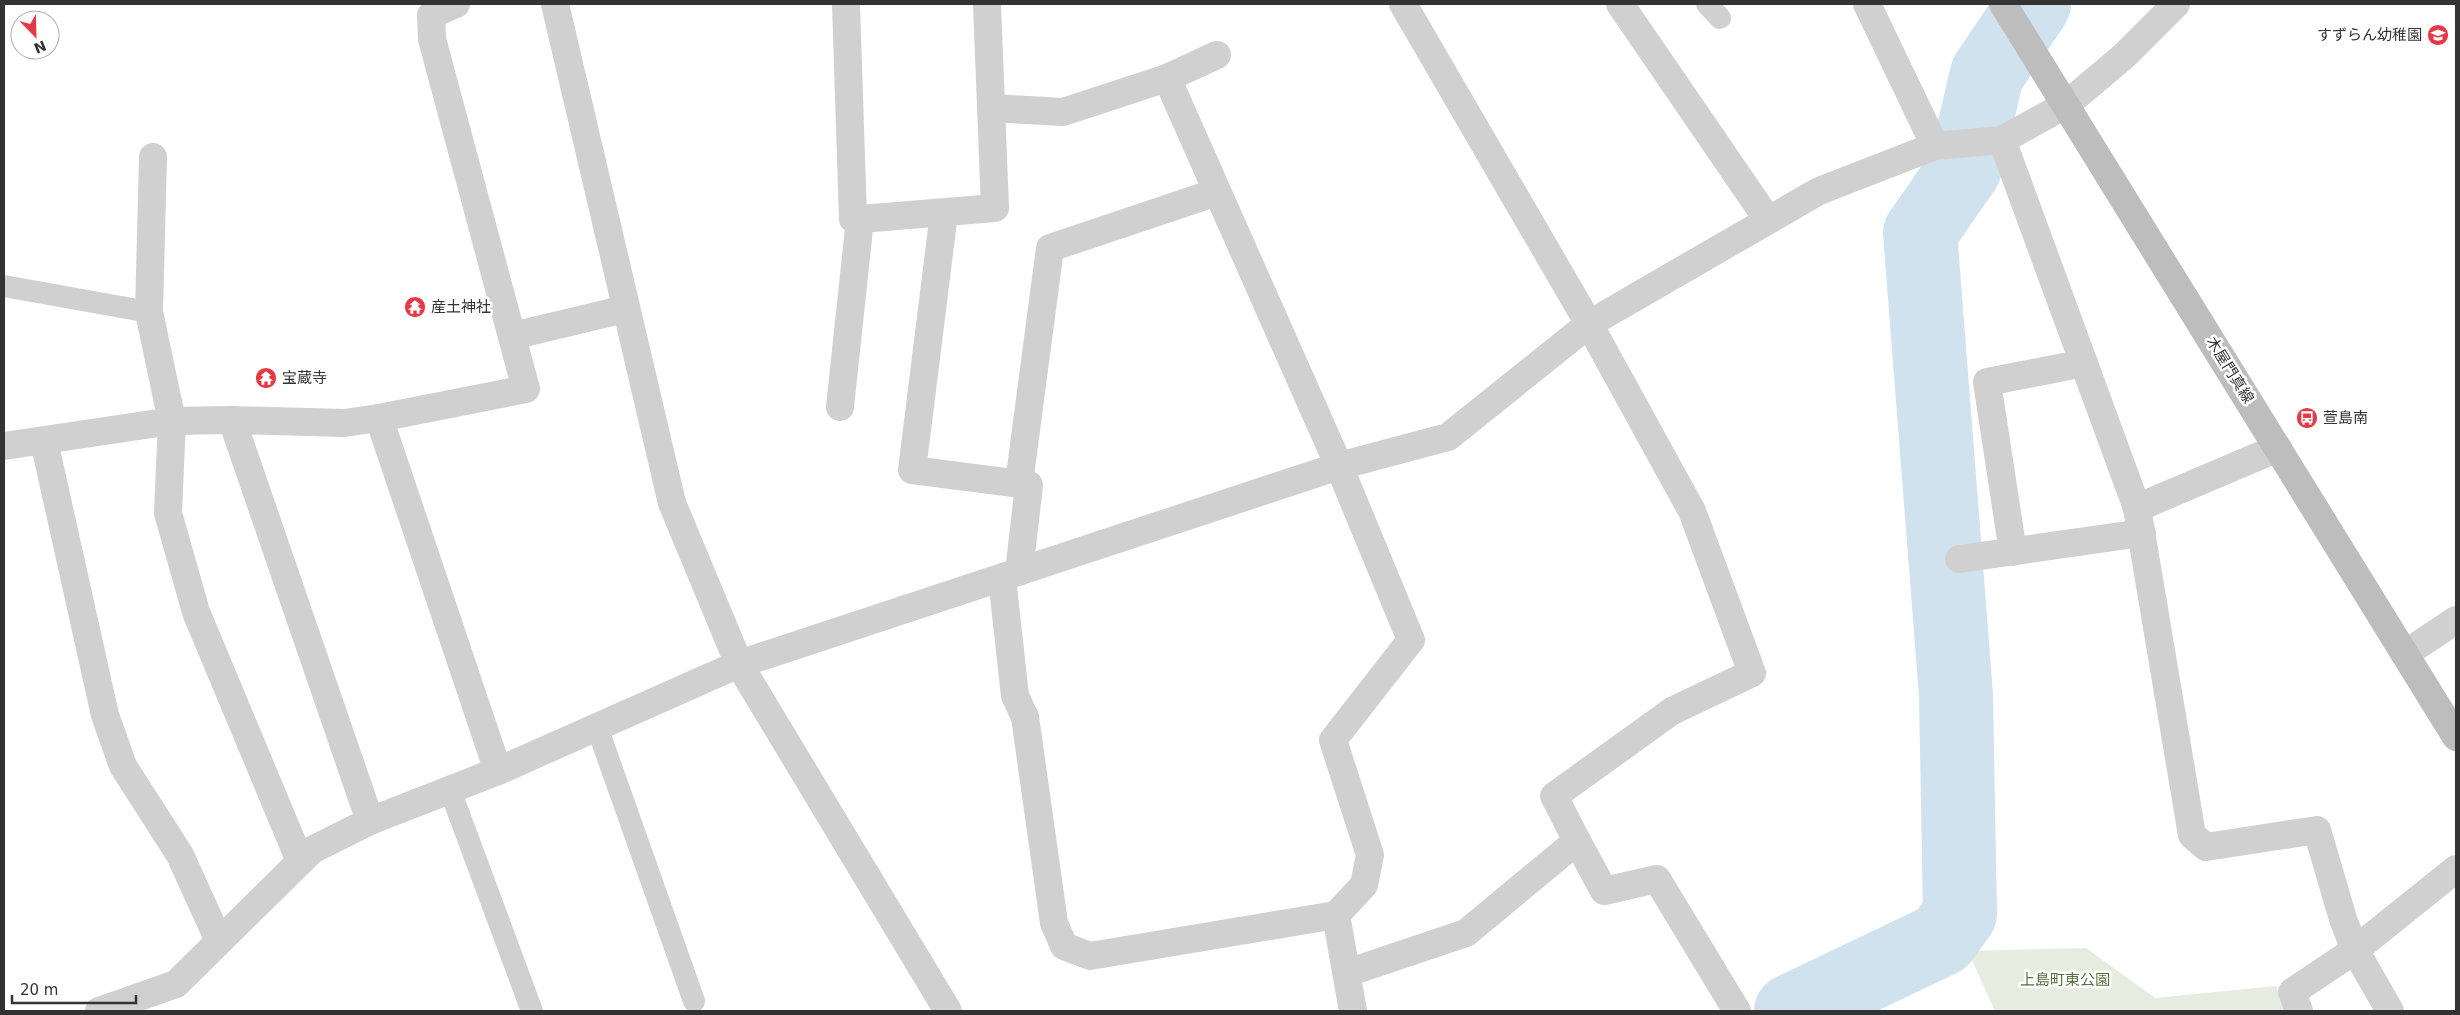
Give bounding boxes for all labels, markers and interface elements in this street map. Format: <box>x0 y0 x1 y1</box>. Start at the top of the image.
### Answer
north arrow <box>10 10 60 60</box>
school or university icon: すずらん幼稚園 <box>2426 23 2450 47</box>
place label: すずらん幼稚園 <box>2317 26 2422 44</box>
text: N <box>32 37 49 57</box>
temple icon: 産土神社 <box>403 295 427 319</box>
place label: 産土神社 <box>431 298 491 316</box>
street label: 木屋門真線 <box>2202 333 2258 407</box>
temple icon: 宝蔵寺 <box>254 366 278 390</box>
place label: 宝蔵寺 <box>282 369 327 387</box>
bus stop icon: 萱島南 <box>2295 406 2319 430</box>
place label: 萱島南 <box>2323 409 2368 427</box>
park label: 上島町東公園 <box>2020 971 2110 989</box>
scale bar <box>12 972 136 1004</box>
text: 20 m <box>20 981 58 999</box>

